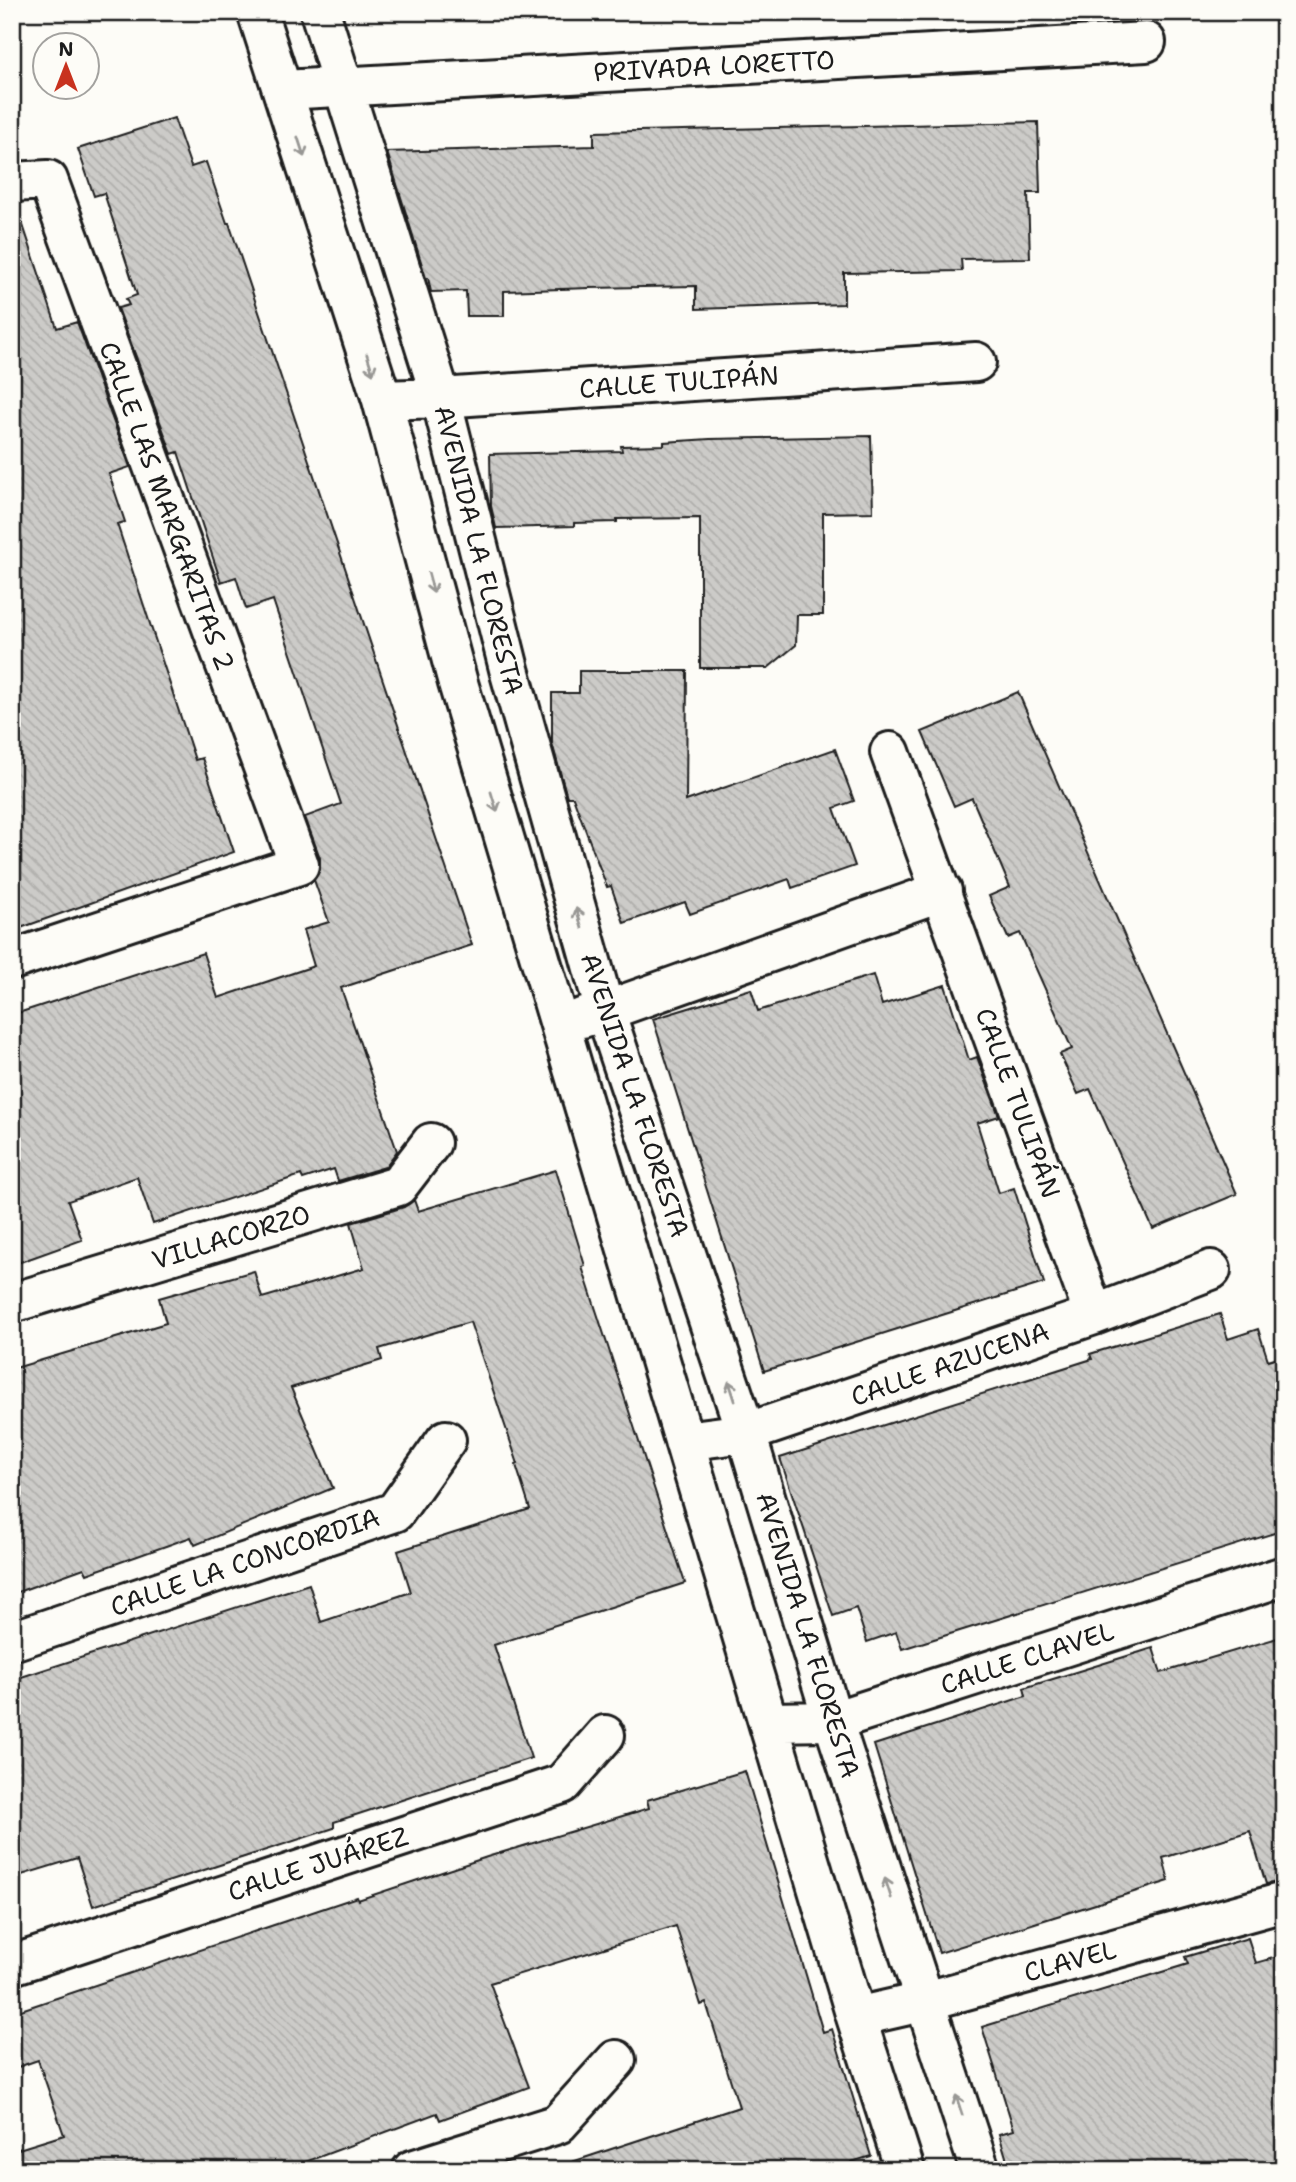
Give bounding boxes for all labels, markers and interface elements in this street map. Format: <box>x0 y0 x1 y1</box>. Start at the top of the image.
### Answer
north arrow <box>32 32 102 102</box>
text: N <box>58 37 74 62</box>
street label: PRIVADA LORETTO <box>592 42 835 89</box>
one-way arrow <box>295 136 308 158</box>
street label: CALLE LAS MARGARITAS 2 <box>92 336 243 675</box>
one-way arrow <box>364 353 377 375</box>
street label: CALLE TULIPÁN <box>578 357 780 406</box>
street label: AVENIDA LA FLORESTA <box>427 401 532 698</box>
one-way arrow <box>425 571 438 594</box>
one-way arrow <box>488 790 501 812</box>
one-way arrow <box>572 907 585 930</box>
street label: AVENIDA LA FLORESTA <box>573 948 698 1242</box>
street label: CALLE TULIPÁN <box>968 1003 1069 1203</box>
street label: VILLACORZO <box>147 1196 314 1277</box>
street label: CALLE AZUCENA <box>846 1313 1054 1414</box>
one-way arrow <box>725 1381 737 1403</box>
street label: AVENIDA LA FLORESTA <box>748 1488 869 1782</box>
street label: CALLE LA CONCORDIA <box>105 1499 384 1624</box>
street label: CALLE CLAVEL <box>936 1613 1118 1702</box>
street label: CALLE JUÁREZ <box>223 1818 413 1909</box>
one-way arrow <box>881 1878 894 1900</box>
street label: CLAVEL <box>1020 1931 1120 1990</box>
one-way arrow <box>952 2094 964 2116</box>

